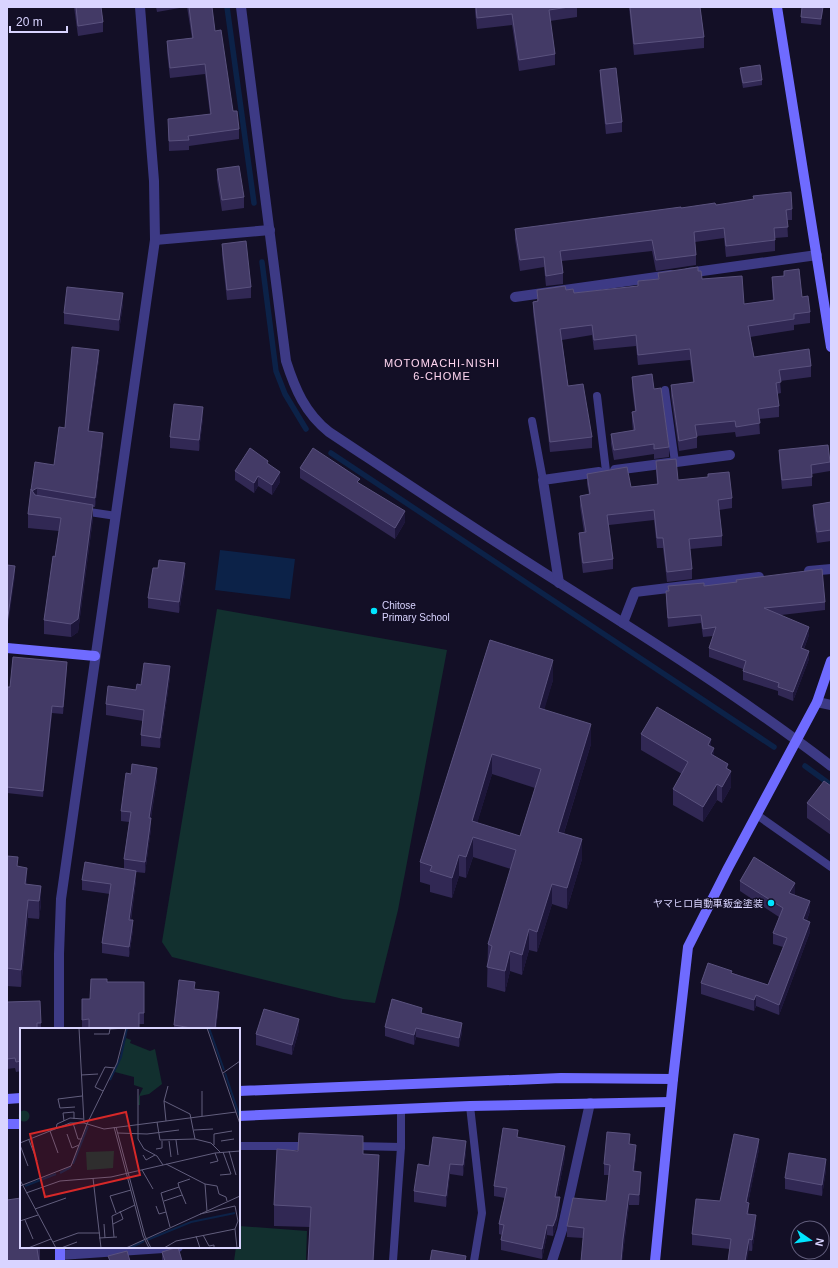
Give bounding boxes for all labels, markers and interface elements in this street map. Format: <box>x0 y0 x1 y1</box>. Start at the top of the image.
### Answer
scale bar <box>10 8 67 34</box>
text: 20 m <box>16 15 43 29</box>
district label: MOTOMACHI-NISHI 6-CHOME <box>384 357 500 382</box>
place label: Chitose Primary School <box>382 600 450 623</box>
marker: Chitose Primary School <box>369 606 379 616</box>
place label: ヤマヒロ自動車鈑金塗装 <box>653 898 763 909</box>
marker: ヤマヒロ自動車鈑金塗装 <box>766 898 776 908</box>
inset map <box>20 1028 240 1248</box>
north arrow <box>790 1220 830 1260</box>
text: N <box>813 1237 826 1248</box>

